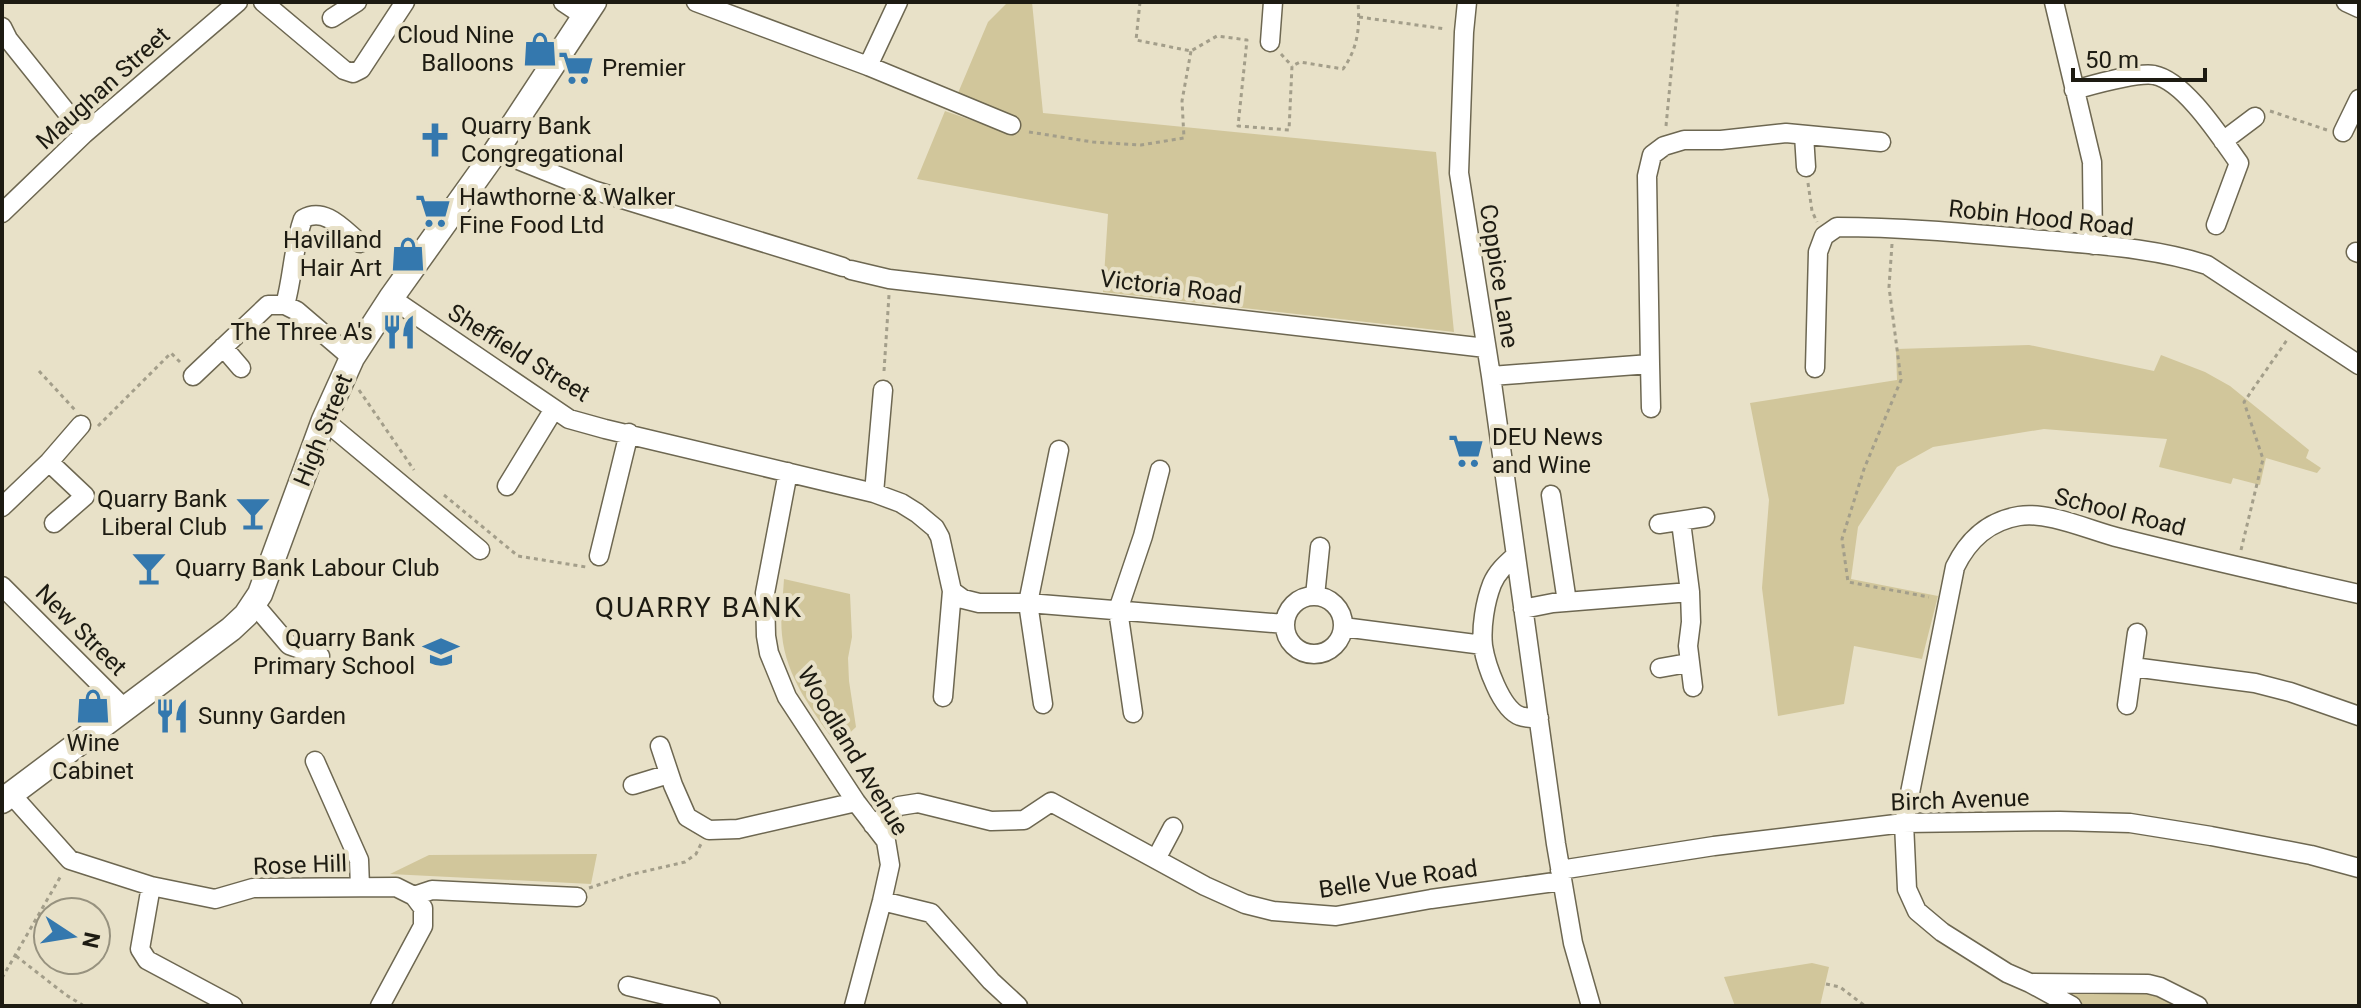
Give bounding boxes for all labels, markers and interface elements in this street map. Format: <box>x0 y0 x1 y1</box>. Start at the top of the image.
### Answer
street label: Maughan Street <box>31 21 175 155</box>
place label: Cloud Nine Balloons <box>397 21 514 77</box>
shop icon: Cloud Nine Balloons <box>521 30 559 68</box>
scale bar <box>2073 32 2205 82</box>
text: 50 m <box>2085 46 2139 74</box>
supermarket icon: Premier <box>557 49 595 87</box>
place label: Premier <box>602 54 686 82</box>
place label: Quarry Bank Congregational <box>461 112 624 168</box>
church icon: Quarry Bank Congregational <box>416 121 454 159</box>
place label: Hawthorne & Walker Fine Food Ltd <box>459 183 676 239</box>
supermarket icon: Hawthorne & Walker Fine Food Ltd <box>414 192 452 230</box>
street label: Robin Hood Road <box>1947 194 2135 242</box>
street label: Coppice Lane <box>1474 202 1524 350</box>
place label: Havilland Hair Art <box>283 226 382 282</box>
shop icon: Havilland Hair Art <box>389 235 427 273</box>
street label: Victoria Road <box>1098 264 1244 310</box>
street label: Sheffield Street <box>443 298 595 408</box>
restaurant icon: The Three A's <box>380 313 418 351</box>
place label: The Three A's <box>231 318 373 346</box>
street label: High Street <box>288 369 358 490</box>
place label: DEU News and Wine <box>1492 423 1603 479</box>
supermarket icon: DEU News and Wine <box>1447 432 1485 470</box>
street label: School Road <box>2051 482 2189 542</box>
place label: Quarry Bank Liberal Club <box>97 485 228 541</box>
bar icon: Quarry Bank Liberal Club <box>234 494 272 532</box>
bar icon: Quarry Bank Labour Club <box>130 549 168 587</box>
place label: Quarry Bank Labour Club <box>175 554 440 582</box>
street label: New Street <box>30 579 132 681</box>
district label: QUARRY BANK <box>595 591 803 624</box>
place label: Quarry Bank Primary School <box>253 624 416 680</box>
school or university icon: Quarry Bank Primary School <box>422 633 460 671</box>
street label: Woodland Avenue <box>792 662 914 840</box>
shop icon: Wine Cabinet <box>74 687 112 725</box>
restaurant icon: Sunny Garden <box>153 697 191 735</box>
place label: Sunny Garden <box>198 702 346 730</box>
place label: Wine Cabinet <box>52 729 134 785</box>
street label: Birch Avenue <box>1890 784 2030 816</box>
street label: Rose Hill <box>252 849 348 881</box>
street label: Belle Vue Road <box>1317 854 1479 904</box>
north arrow <box>32 896 112 976</box>
text: N <box>77 930 105 950</box>

